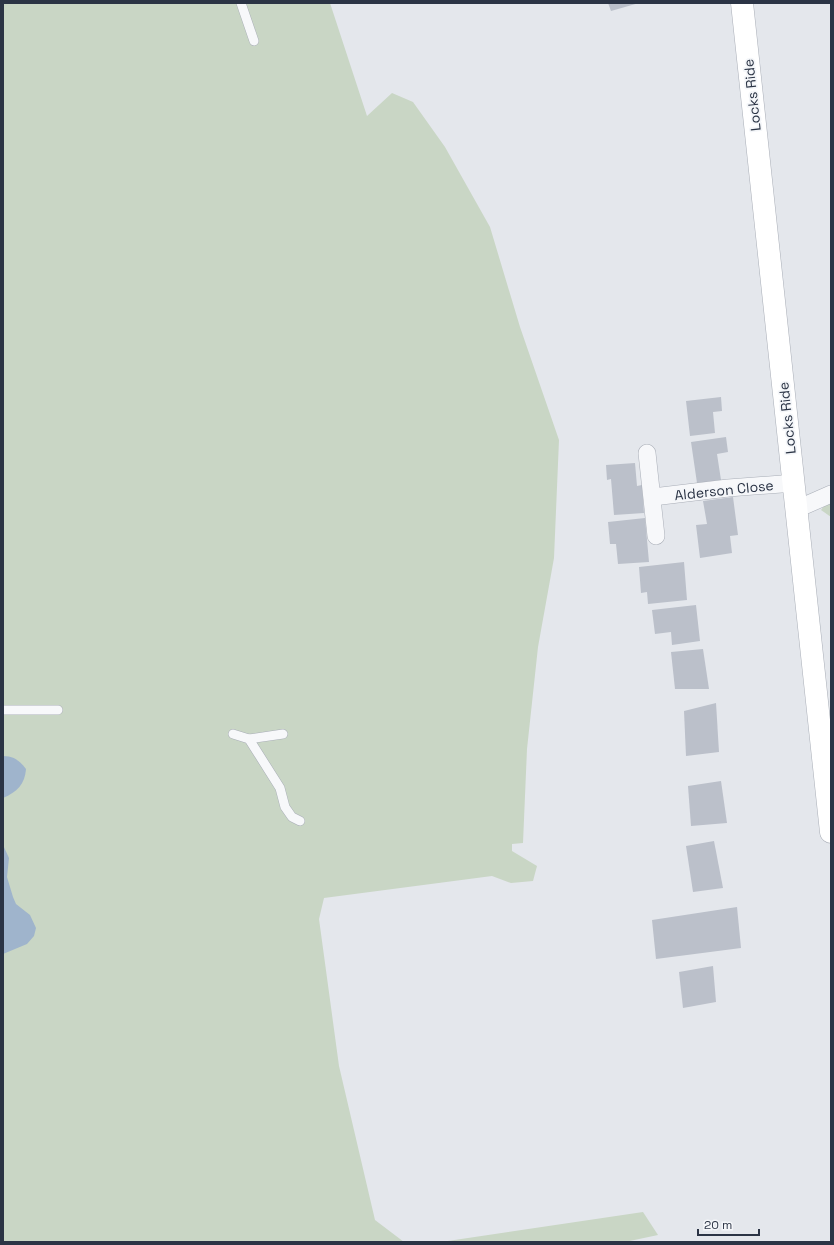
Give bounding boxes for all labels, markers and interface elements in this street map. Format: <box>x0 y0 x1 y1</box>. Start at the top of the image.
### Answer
street label: Locks Ride <box>739 58 765 132</box>
street label: Locks Ride <box>774 381 800 455</box>
street label: Alderson Close <box>674 476 774 504</box>
scale bar <box>698 1211 759 1237</box>
text: 20 m <box>704 1217 732 1233</box>

